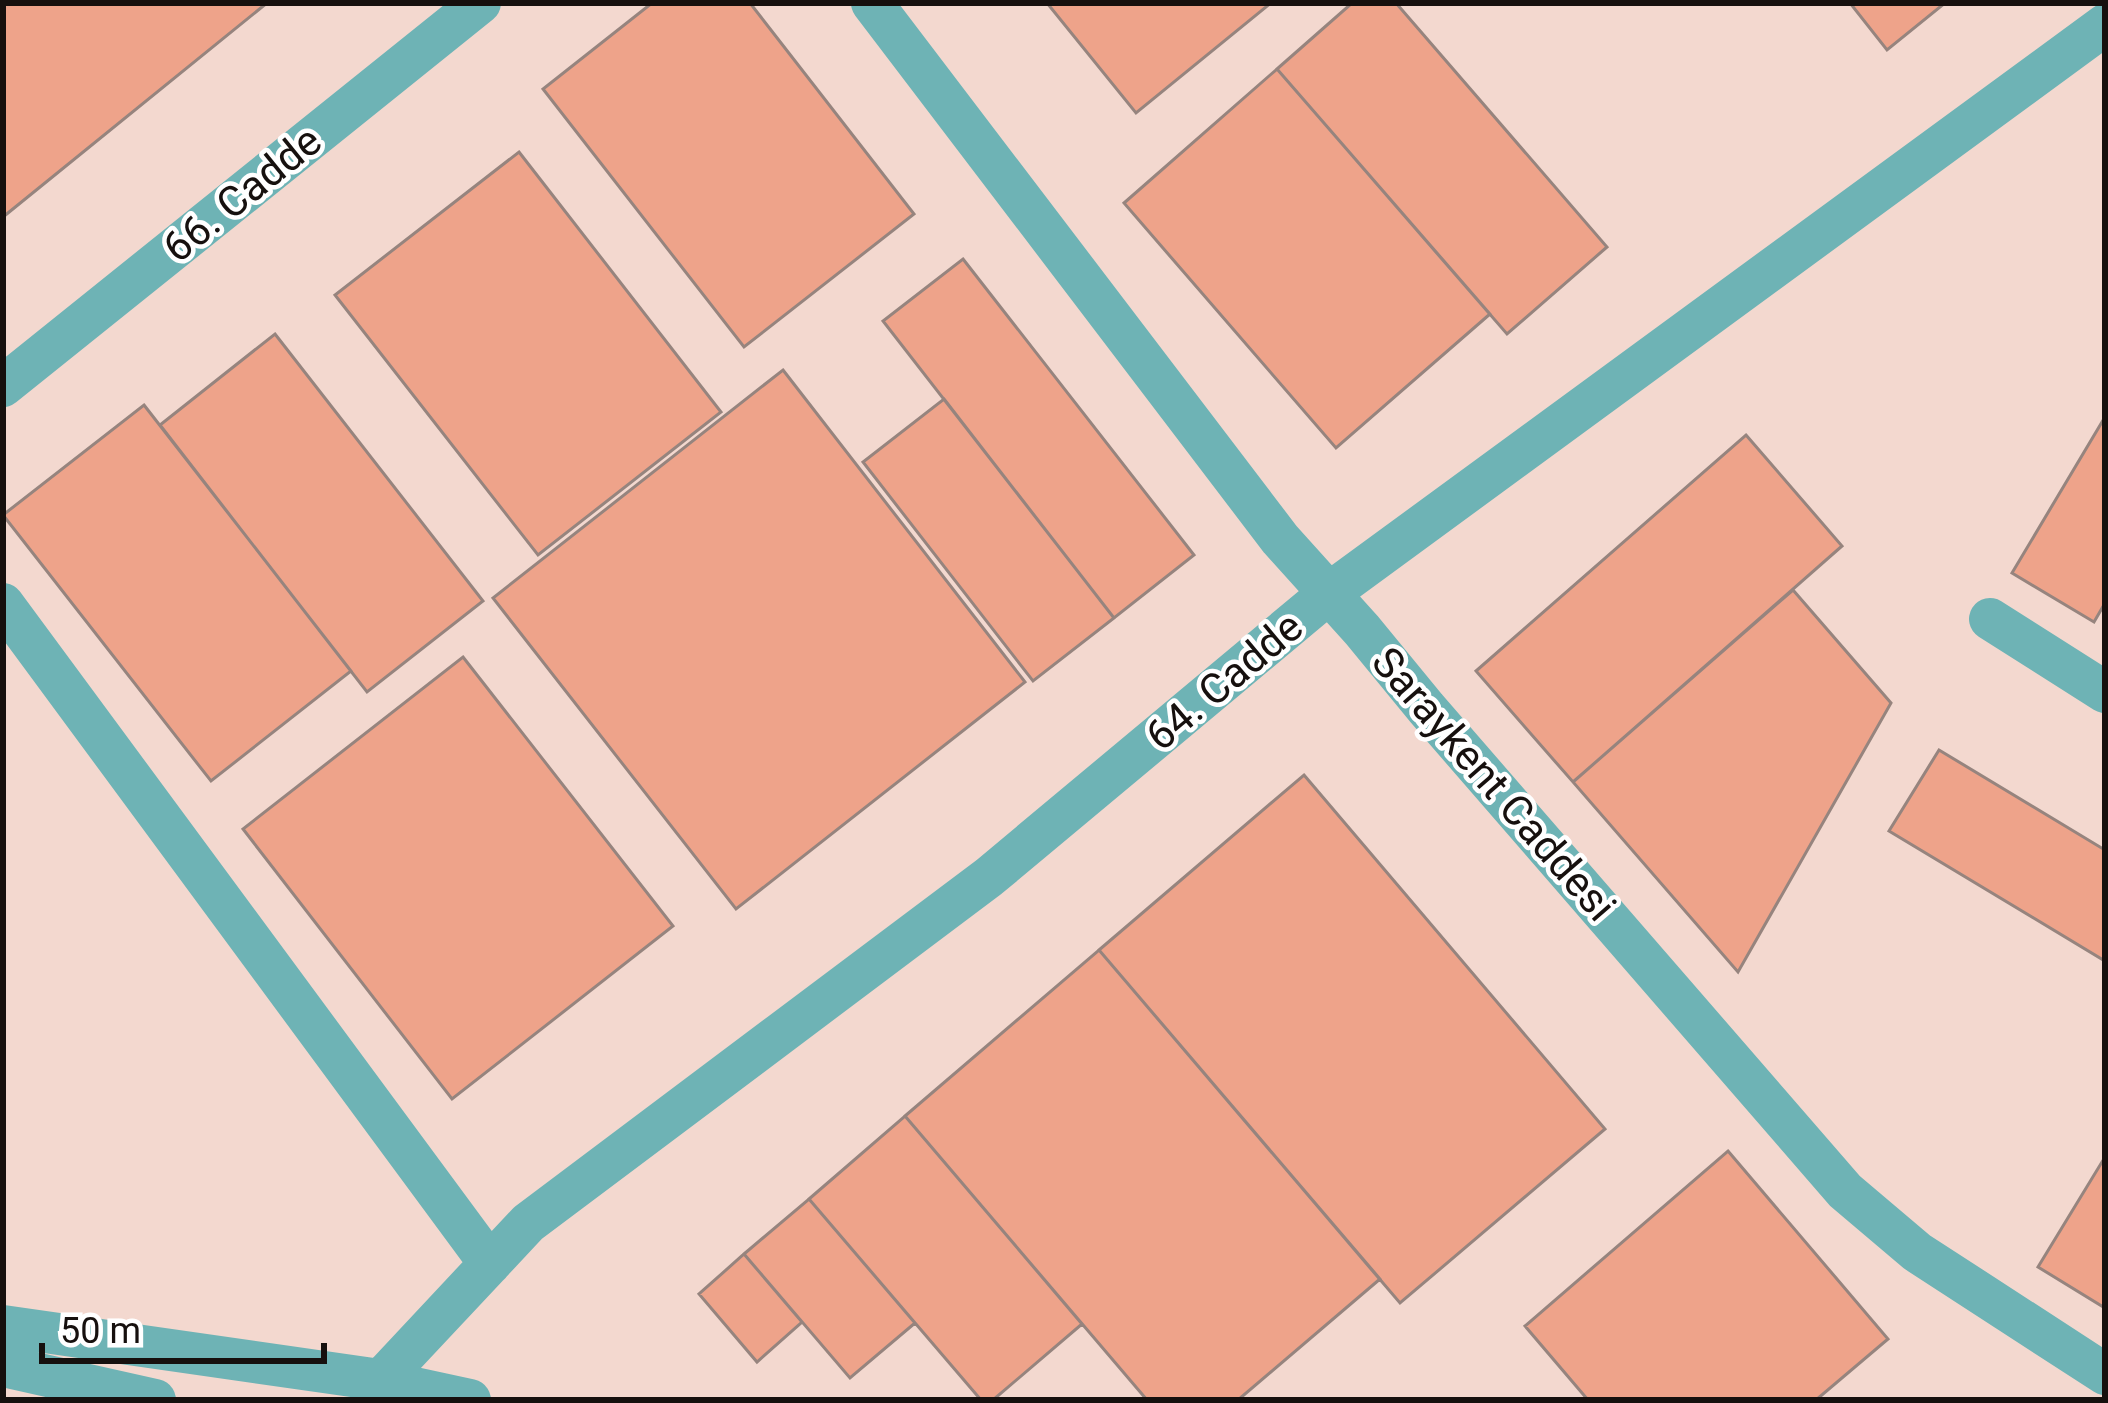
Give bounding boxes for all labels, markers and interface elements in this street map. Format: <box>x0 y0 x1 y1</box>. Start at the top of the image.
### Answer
street label: 66. Cadde <box>153 116 331 272</box>
street label: 64. Cadde <box>1136 602 1312 760</box>
street label: Saraykent Caddesi <box>1362 637 1626 931</box>
scale bar <box>42 1289 324 1363</box>
text: 50 m <box>60 1310 141 1352</box>

